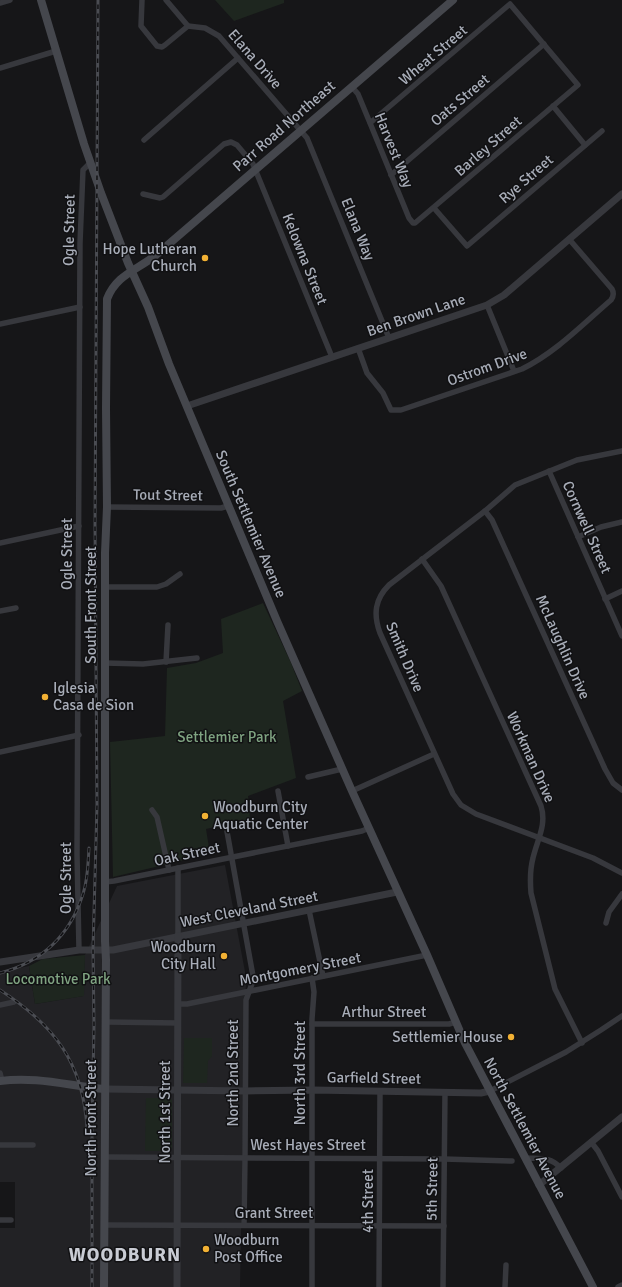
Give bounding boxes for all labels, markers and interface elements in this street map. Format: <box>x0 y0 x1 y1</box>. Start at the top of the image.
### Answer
street label: Wheat Street <box>395 21 471 89</box>
street label: Elana Drive <box>224 25 286 93</box>
street label: Oats Street <box>427 70 493 130</box>
street label: Parr Road Northeast <box>229 77 339 175</box>
street label: Harvest Way <box>371 110 417 190</box>
street label: Barley Street <box>451 112 525 180</box>
street label: Rye Street <box>495 151 557 207</box>
street label: Ogle Street <box>59 194 79 266</box>
street label: Elana Way <box>337 195 379 263</box>
street label: Kelowna Street <box>278 211 332 307</box>
place label: Hope Lutheran Church <box>103 240 197 275</box>
marker: Hope Lutheran Church <box>200 253 210 263</box>
street label: Ben Brown Lane <box>364 290 468 340</box>
street label: Ostrom Drive <box>445 344 529 390</box>
street label: South Settlemier Avenue <box>212 448 290 600</box>
street label: Cornwell Street <box>559 478 615 576</box>
street label: Tout Street <box>133 485 203 505</box>
street label: Ogle Street <box>58 518 76 590</box>
street label: South Front Street <box>82 546 100 664</box>
street label: McLaughlin Drive <box>532 592 594 702</box>
street label: Smith Drive <box>382 619 428 695</box>
place label: Iglesia Casa de Sion <box>53 679 134 714</box>
marker: Iglesia Casa de Sion <box>40 692 50 702</box>
street label: Workman Drive <box>503 709 559 805</box>
park label: Settlemier Park <box>177 728 277 746</box>
place label: Woodburn City Aquatic Center <box>213 798 309 833</box>
marker: Woodburn City Aquatic Center <box>200 811 210 821</box>
street label: Oak Street <box>152 838 222 870</box>
street label: Ogle Street <box>57 842 75 914</box>
street label: West Cleveland Street <box>179 887 319 931</box>
place label: Woodburn City Hall <box>150 938 216 973</box>
street label: Montgomery Street <box>238 948 362 990</box>
marker: Woodburn City Hall <box>219 951 229 961</box>
park label: Locomotive Park <box>5 970 111 988</box>
street label: Arthur Street <box>342 1003 426 1021</box>
street label: North 2nd Street <box>224 1019 242 1127</box>
street label: North 3rd Street <box>291 1021 309 1125</box>
place label: Settlemier House <box>392 1028 503 1046</box>
marker: Settlemier House <box>506 1032 516 1042</box>
street label: North Settlemier Avenue <box>480 1054 570 1202</box>
street label: North Front Street <box>82 1060 100 1176</box>
street label: North 1st Street <box>156 1061 174 1163</box>
street label: Garfield Street <box>327 1068 421 1088</box>
street label: West Hayes Street <box>250 1136 366 1154</box>
street label: 5th Street <box>422 1157 442 1221</box>
street label: 4th Street <box>359 1169 377 1233</box>
street label: Grant Street <box>235 1204 313 1222</box>
place label: Woodburn Post Office <box>214 1231 283 1266</box>
district label: WOODBURN <box>69 1243 181 1267</box>
marker: Woodburn Post Office <box>201 1244 211 1254</box>

